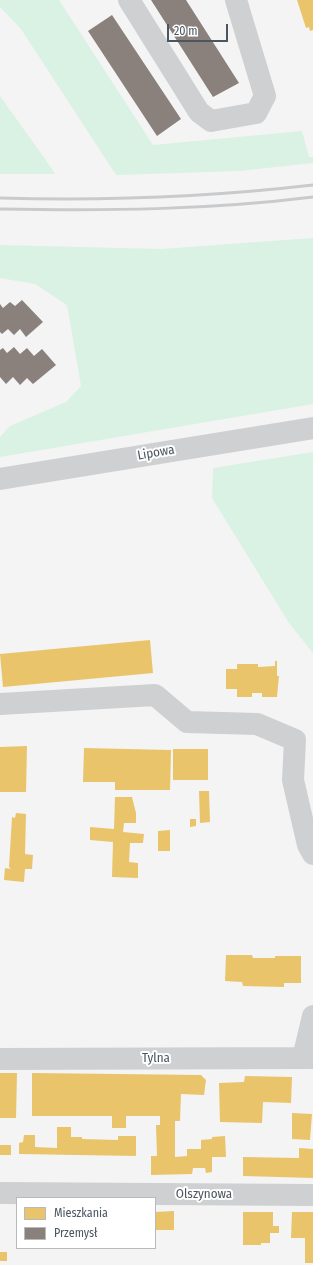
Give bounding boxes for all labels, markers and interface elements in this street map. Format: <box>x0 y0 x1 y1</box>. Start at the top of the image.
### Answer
scale bar <box>169 16 230 42</box>
text: 20 m <box>174 24 198 38</box>
street label: Lipowa <box>136 442 176 464</box>
street label: Tylna <box>142 1050 170 1066</box>
street label: Olszynowa <box>176 1186 232 1202</box>
legend <box>16 1197 156 1249</box>
text: Mieszkania <box>54 1206 108 1220</box>
text: Przemysł <box>54 1226 98 1240</box>

